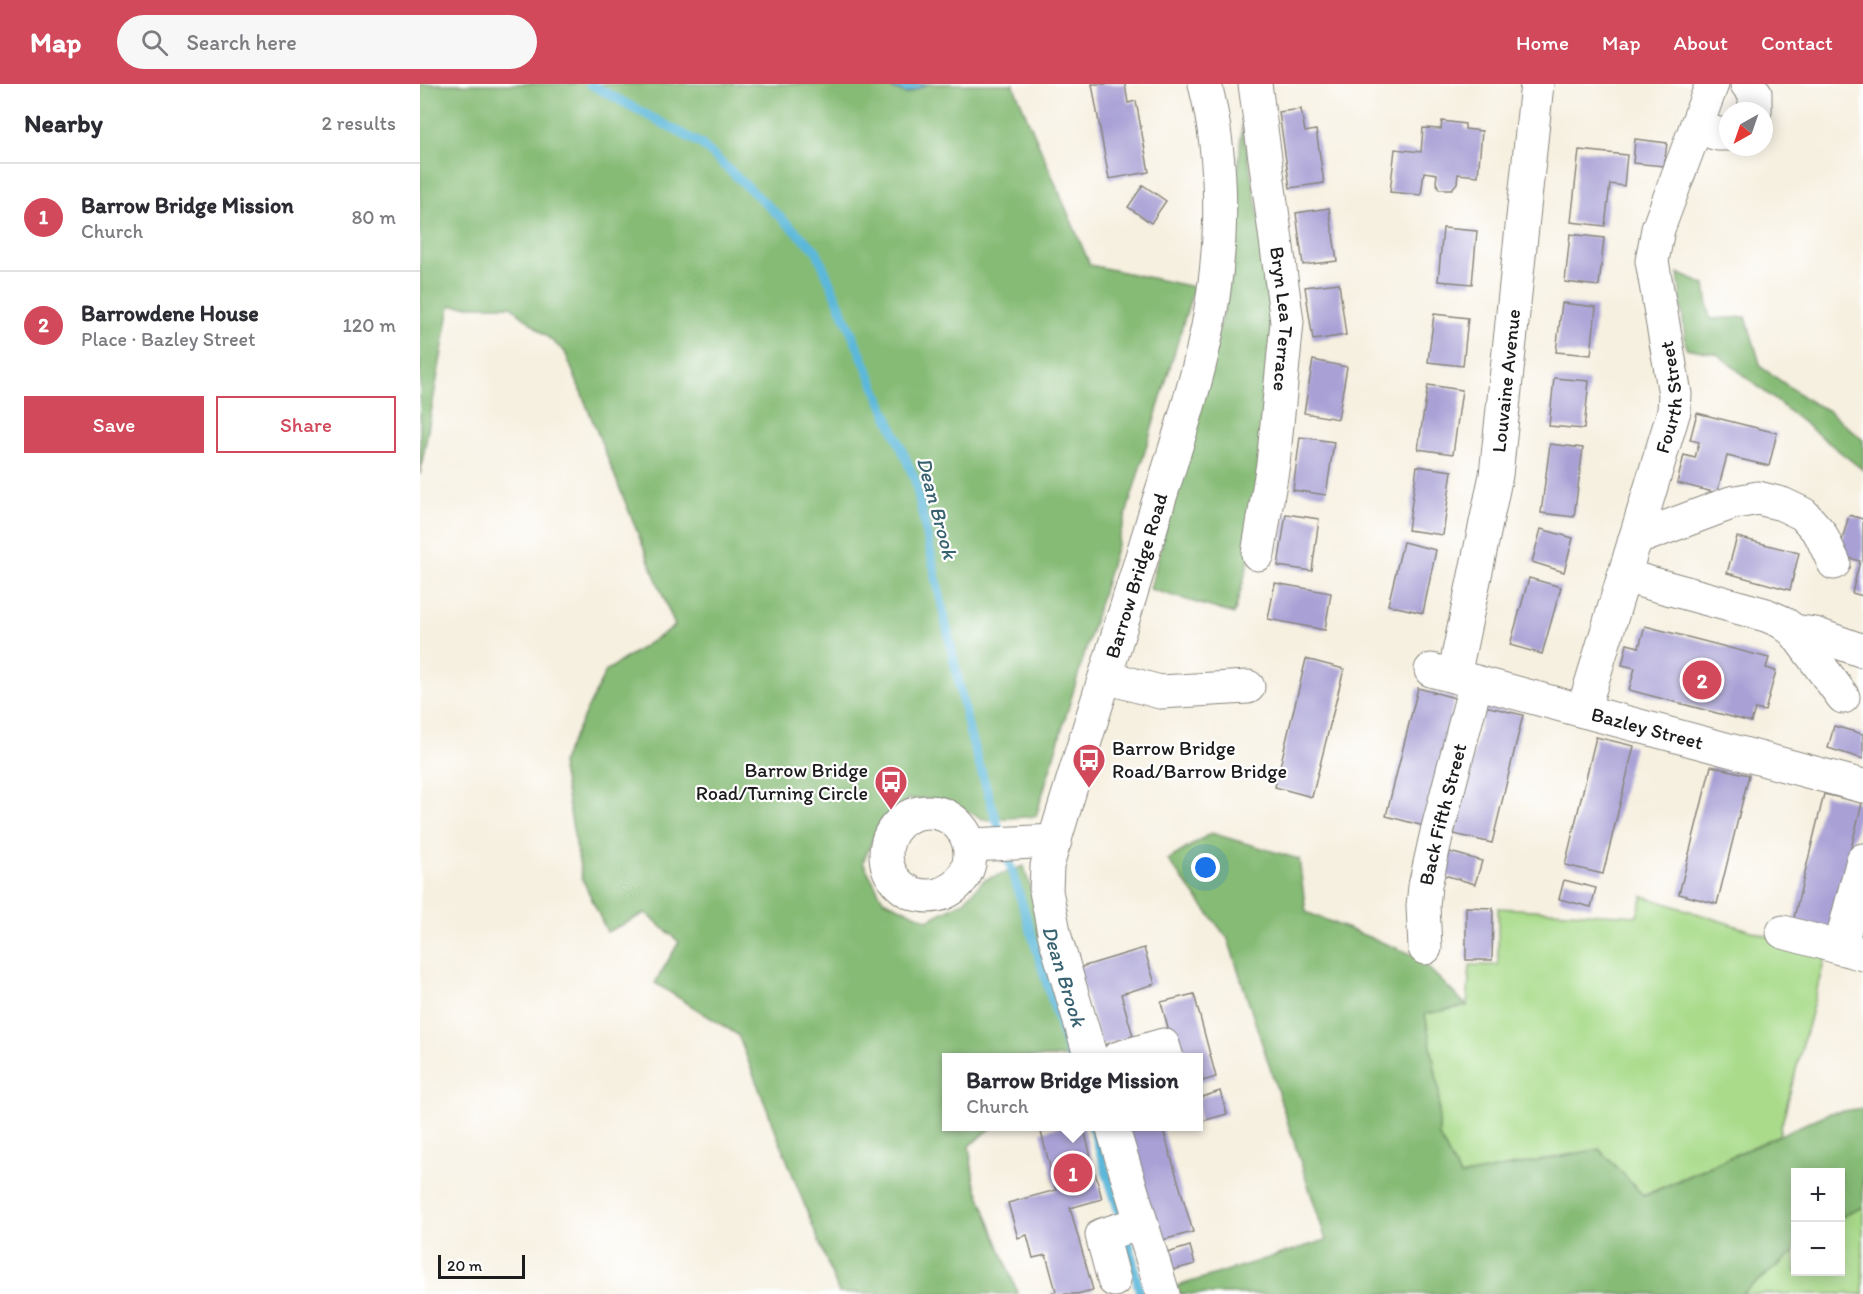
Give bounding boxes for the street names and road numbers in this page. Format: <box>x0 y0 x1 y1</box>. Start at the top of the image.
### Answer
street label: Bryn Lea Terrace <box>1265 245 1299 393</box>
street label: Louvaine Avenue <box>1486 308 1525 454</box>
street label: Fourth Street <box>1650 339 1687 456</box>
street label: Barrow Bridge Road <box>1100 490 1173 661</box>
street label: Bazley Street <box>1589 702 1706 755</box>
street label: Back Fifth Street <box>1414 741 1472 888</box>

